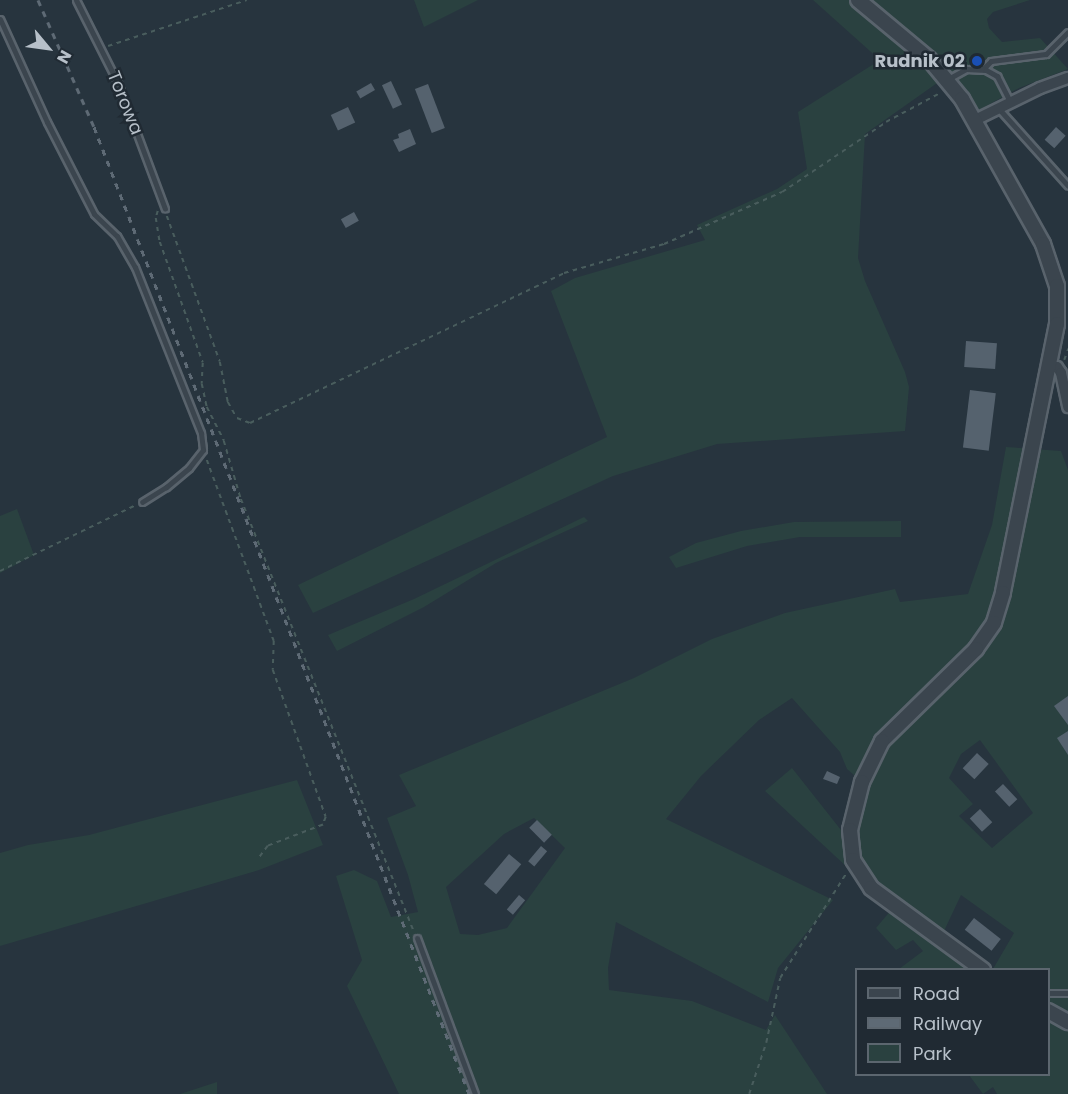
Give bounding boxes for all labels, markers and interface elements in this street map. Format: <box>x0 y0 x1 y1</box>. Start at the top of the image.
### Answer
north arrow <box>18 18 78 78</box>
text: N <box>51 46 77 68</box>
place label: Rudnik 02 <box>875 50 965 72</box>
marker: Rudnik 02 <box>970 54 984 68</box>
street label: Torowa <box>103 68 147 138</box>
legend <box>855 968 1050 1076</box>
text: Road <box>913 981 960 1006</box>
text: Railway <box>913 1011 982 1036</box>
text: Park <box>913 1041 952 1066</box>

